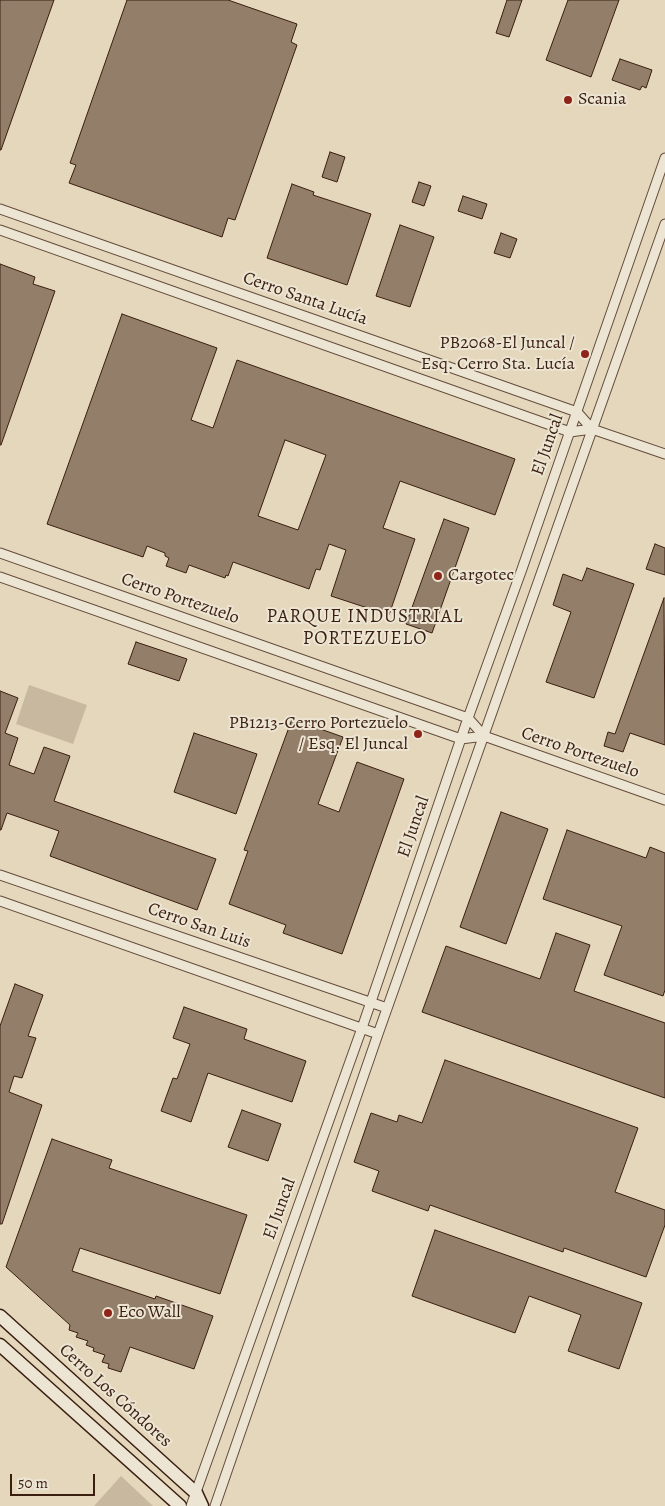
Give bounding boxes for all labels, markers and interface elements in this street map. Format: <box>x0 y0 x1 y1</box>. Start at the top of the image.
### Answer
place label: Scania <box>578 89 626 111</box>
marker: Scania <box>562 94 574 106</box>
street label: Cerro Santa Lucía <box>240 268 370 330</box>
place label: PB2068-El Juncal / Esq. Cerro Sta. Lucía <box>421 333 575 376</box>
marker: PB2068-El Juncal / Esq. Cerro Sta. Lucía <box>579 348 591 360</box>
street label: El Juncal <box>527 411 569 479</box>
place label: Cargotec <box>448 565 514 587</box>
street label: Cerro Portezuelo <box>118 569 242 629</box>
marker: Cargotec <box>432 570 444 582</box>
district label: PARQUE INDUSTRIAL PORTEZUELO <box>264 606 466 650</box>
place label: PB1213-Cerro Portezuelo / Esq. El Juncal <box>229 713 408 756</box>
street label: Cerro Portezuelo <box>518 723 642 783</box>
marker: PB1213-Cerro Portezuelo / Esq. El Juncal <box>412 728 424 740</box>
street label: El Juncal <box>393 793 435 861</box>
street label: Cerro San Luis <box>145 898 253 954</box>
street label: El Juncal <box>259 1175 301 1243</box>
place label: Eco Wall <box>118 1302 181 1324</box>
marker: Eco Wall <box>102 1307 114 1319</box>
street label: Cerro Los Cóndores <box>54 1340 176 1452</box>
scale bar <box>12 1464 98 1496</box>
text: 50 m <box>18 1473 48 1493</box>

